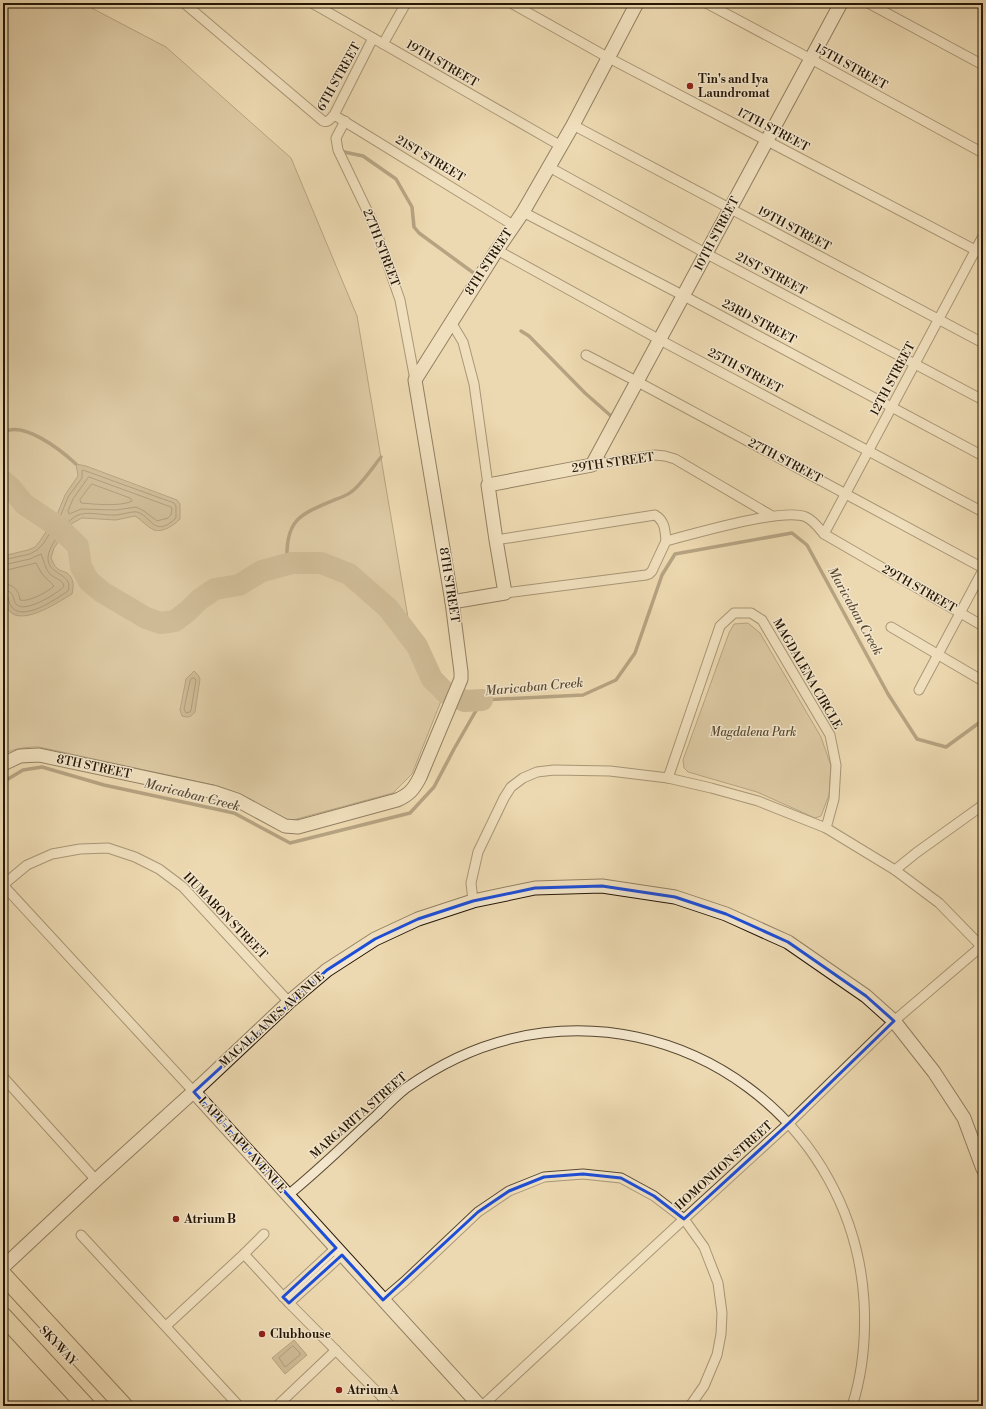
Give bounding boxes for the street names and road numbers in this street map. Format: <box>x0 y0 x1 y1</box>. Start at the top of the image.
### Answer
street label: 19TH STREET <box>403 37 481 91</box>
street label: 6TH STREET <box>314 40 364 114</box>
street label: 15TH STREET <box>812 41 890 93</box>
street label: 17TH STREET <box>734 105 812 156</box>
street label: 21ST STREET <box>393 132 468 186</box>
street label: 10TH STREET <box>691 194 743 274</box>
street label: 19TH STREET <box>755 203 834 255</box>
street label: 27TH STREET <box>359 207 403 289</box>
street label: 8TH STREET <box>462 225 516 298</box>
street label: 21ST STREET <box>733 249 810 299</box>
street label: 23RD STREET <box>719 296 799 348</box>
street label: 12TH STREET <box>867 339 919 418</box>
street label: 25TH STREET <box>705 345 785 397</box>
street label: 27TH STREET <box>745 435 825 487</box>
street label: 29TH STREET <box>571 450 656 476</box>
street label: 8TH STREET <box>436 546 462 624</box>
street label: 29TH STREET <box>879 562 959 617</box>
street label: MAGDALENA CIRCLE <box>769 616 845 732</box>
street label: 8TH STREET <box>55 752 133 782</box>
street label: HUMABON STREET <box>180 870 271 963</box>
street label: MAGALLANES AVENUE <box>216 969 328 1071</box>
street label: MARGARITA STREET <box>307 1069 411 1162</box>
street label: LAPU-LAPU AVENUE <box>195 1094 289 1196</box>
street label: HOMONHON STREET <box>672 1118 776 1214</box>
street label: SKYWAY <box>36 1323 81 1370</box>

